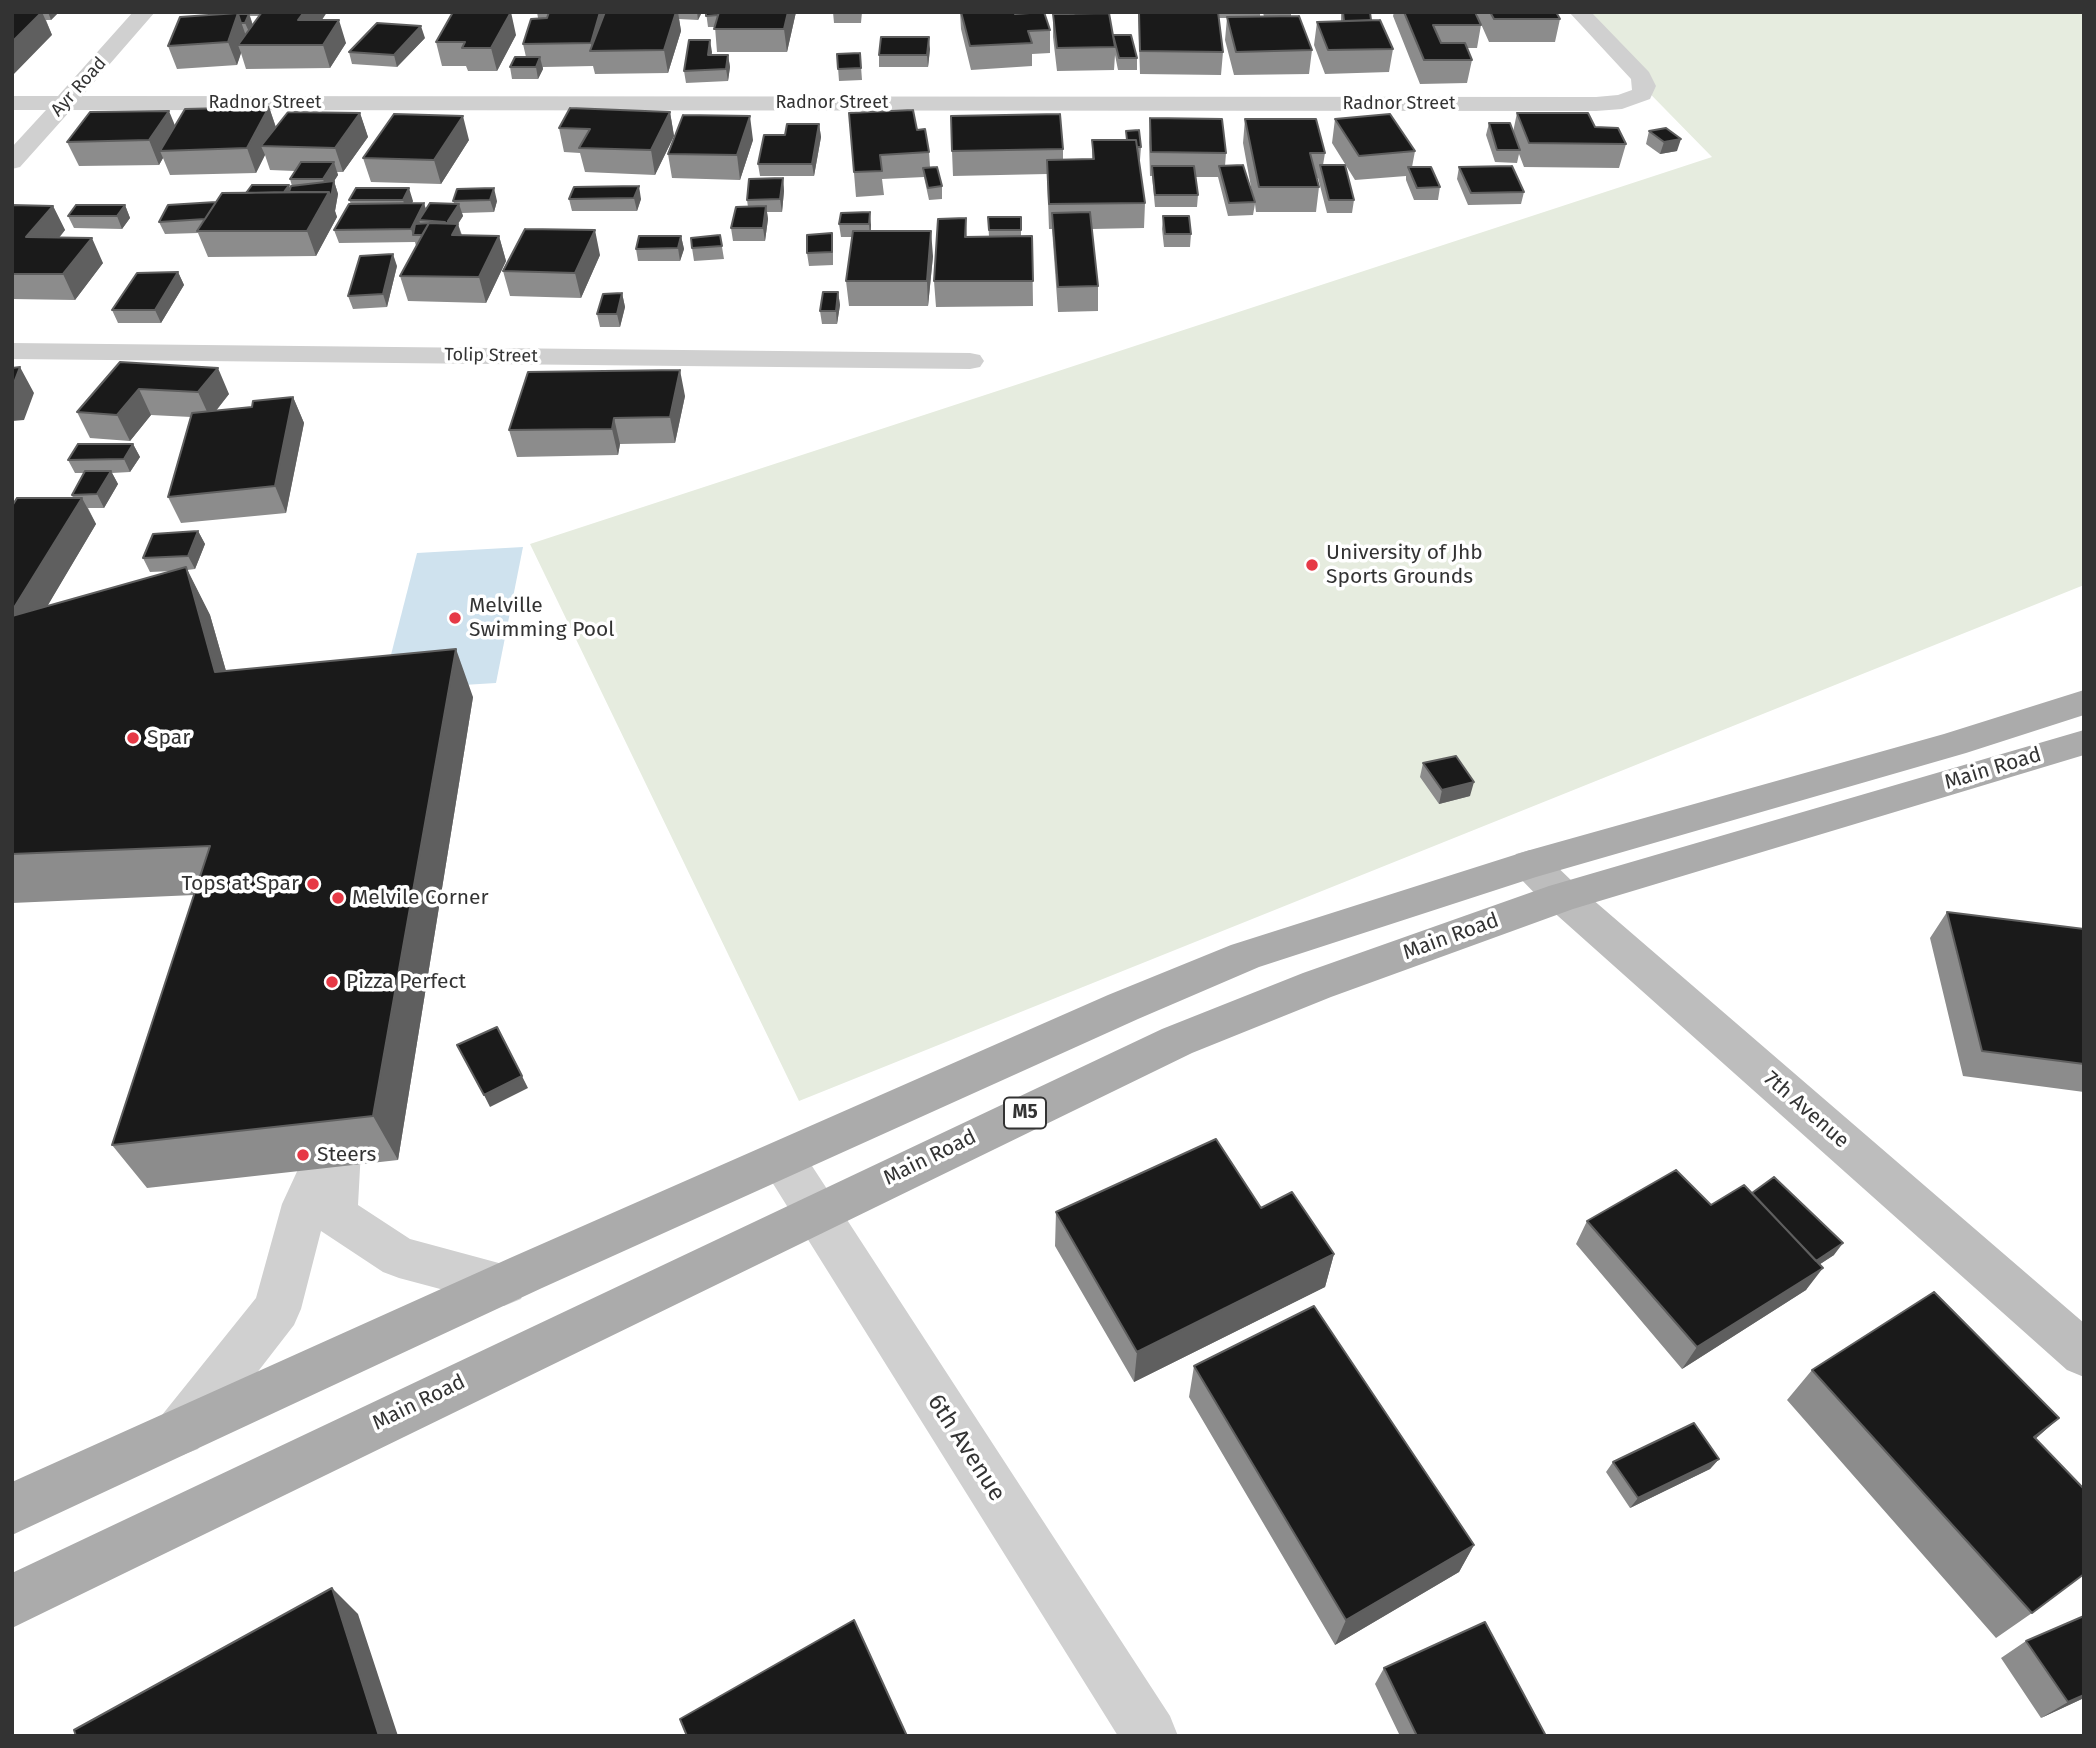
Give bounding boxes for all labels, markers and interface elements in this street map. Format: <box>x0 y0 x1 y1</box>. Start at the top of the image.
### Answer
street label: Ayr Road <box>47 53 111 121</box>
street label: Radnor Street <box>209 92 321 114</box>
street label: Radnor Street <box>776 92 888 114</box>
street label: Radnor Street <box>1343 93 1455 115</box>
street label: Tolip Street <box>444 344 538 368</box>
place label: University of Jhb Sports Grounds <box>1326 540 1483 590</box>
marker: University of Jhb Sports Grounds <box>1304 557 1320 573</box>
place label: Melville Swimming Pool <box>469 593 614 643</box>
marker: Melville Swimming Pool <box>447 610 463 626</box>
place label: Spar <box>147 725 190 751</box>
marker: Spar <box>125 730 141 746</box>
street label: Main Road <box>1942 742 2044 796</box>
place label: Tops at Spar <box>181 871 299 897</box>
marker: Tops at Spar <box>305 876 321 892</box>
place label: Melvile Corner <box>352 885 489 911</box>
marker: Melvile Corner <box>330 890 346 906</box>
street label: Main Road <box>1400 908 1502 966</box>
place label: Pizza Perfect <box>346 969 466 995</box>
marker: Pizza Perfect <box>324 974 340 990</box>
street label: 7th Avenue <box>1758 1066 1854 1154</box>
road number: M5 <box>1004 1098 1046 1128</box>
street label: Main Road <box>880 1125 980 1191</box>
place label: Steers <box>317 1142 376 1168</box>
marker: Steers <box>295 1147 311 1163</box>
street label: Main Road <box>369 1370 469 1436</box>
street label: 6th Avenue <box>921 1389 1011 1507</box>

